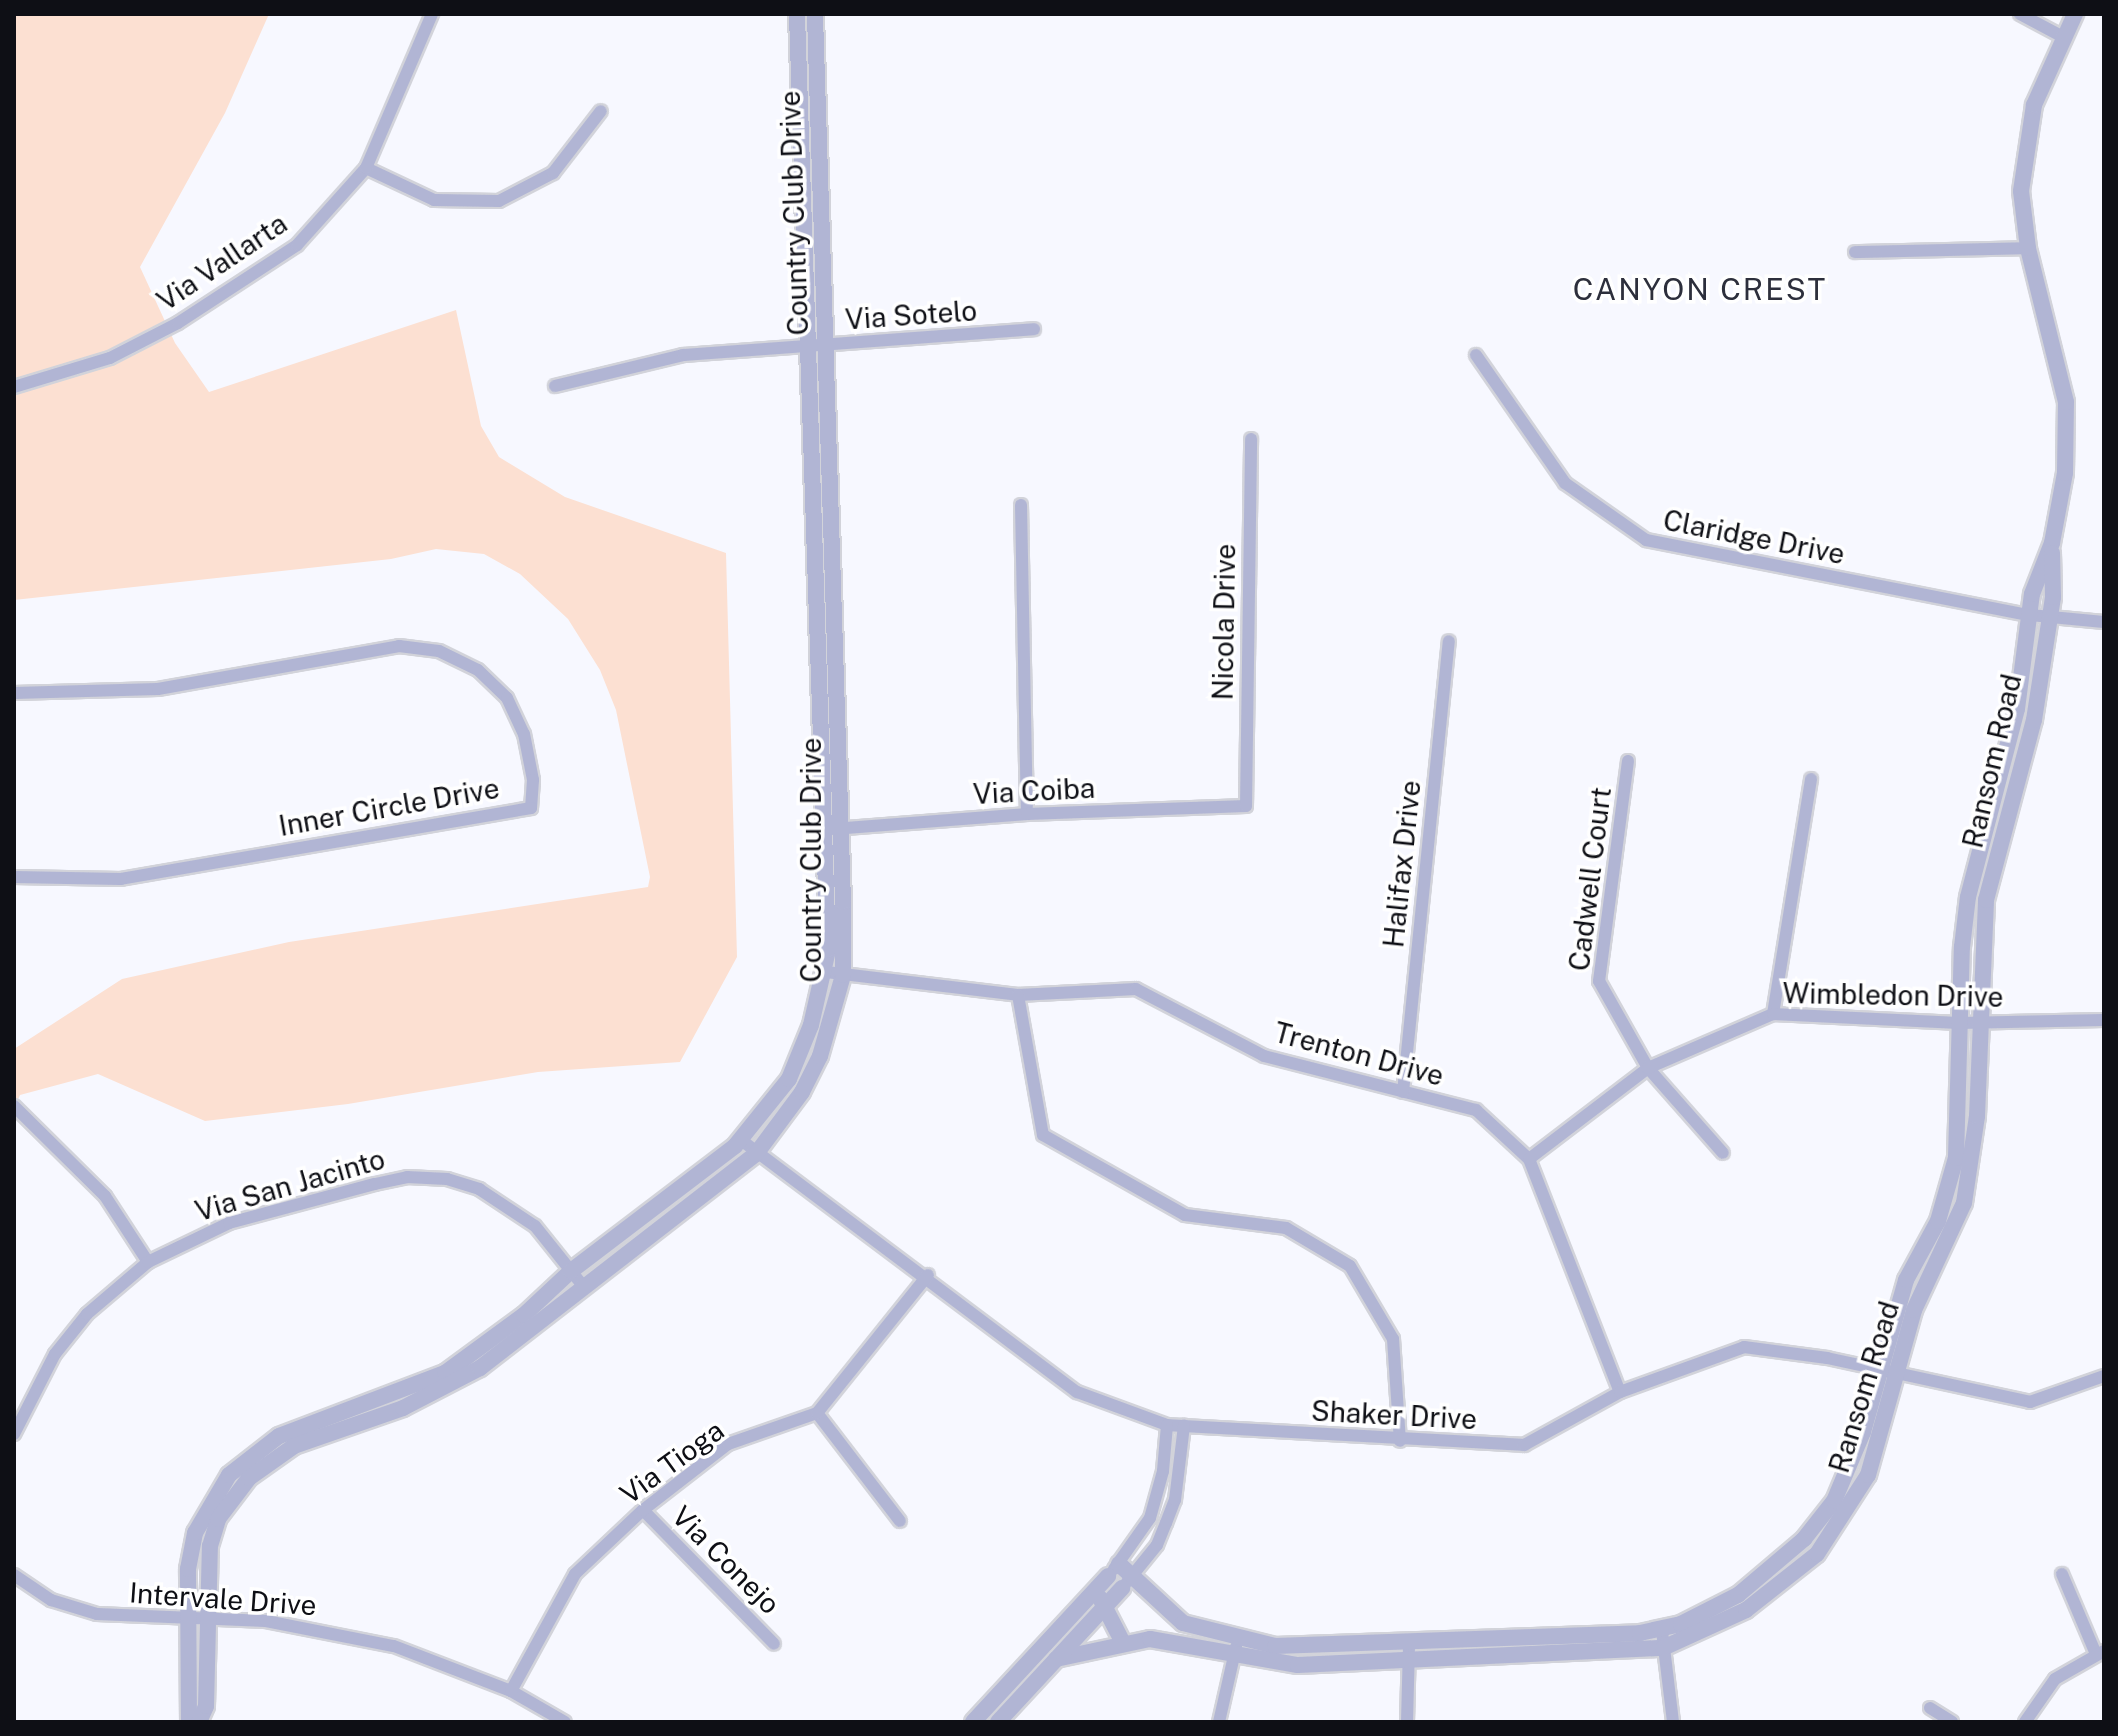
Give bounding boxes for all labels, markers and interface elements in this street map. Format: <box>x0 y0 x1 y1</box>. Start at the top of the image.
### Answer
street label: Country Club Drive <box>773 90 815 336</box>
street label: Via Vallarta <box>150 206 294 318</box>
district label: CANYON CREST <box>1573 271 1827 307</box>
street label: Via Sotelo <box>844 294 978 336</box>
street label: Claridge Drive <box>1660 503 1848 571</box>
street label: Nicola Drive <box>1206 543 1242 701</box>
street label: Ransom Road <box>1956 671 2028 851</box>
street label: Country Club Drive <box>794 737 828 983</box>
street label: Inner Circle Drive <box>276 771 502 843</box>
street label: Via Coiba <box>972 771 1096 811</box>
street label: Halifax Drive <box>1377 779 1427 949</box>
street label: Cadwell Court <box>1562 785 1618 973</box>
street label: Wimbledon Drive <box>1782 976 2004 1014</box>
street label: Trenton Drive <box>1271 1015 1447 1093</box>
street label: Via San Jacinto <box>191 1142 389 1228</box>
street label: Ransom Road <box>1822 1297 1906 1477</box>
street label: Shaker Drive <box>1310 1394 1478 1436</box>
street label: Via Tioga <box>614 1413 730 1511</box>
street label: Via Conejo <box>665 1499 787 1621</box>
street label: Intervale Drive <box>128 1576 318 1622</box>

